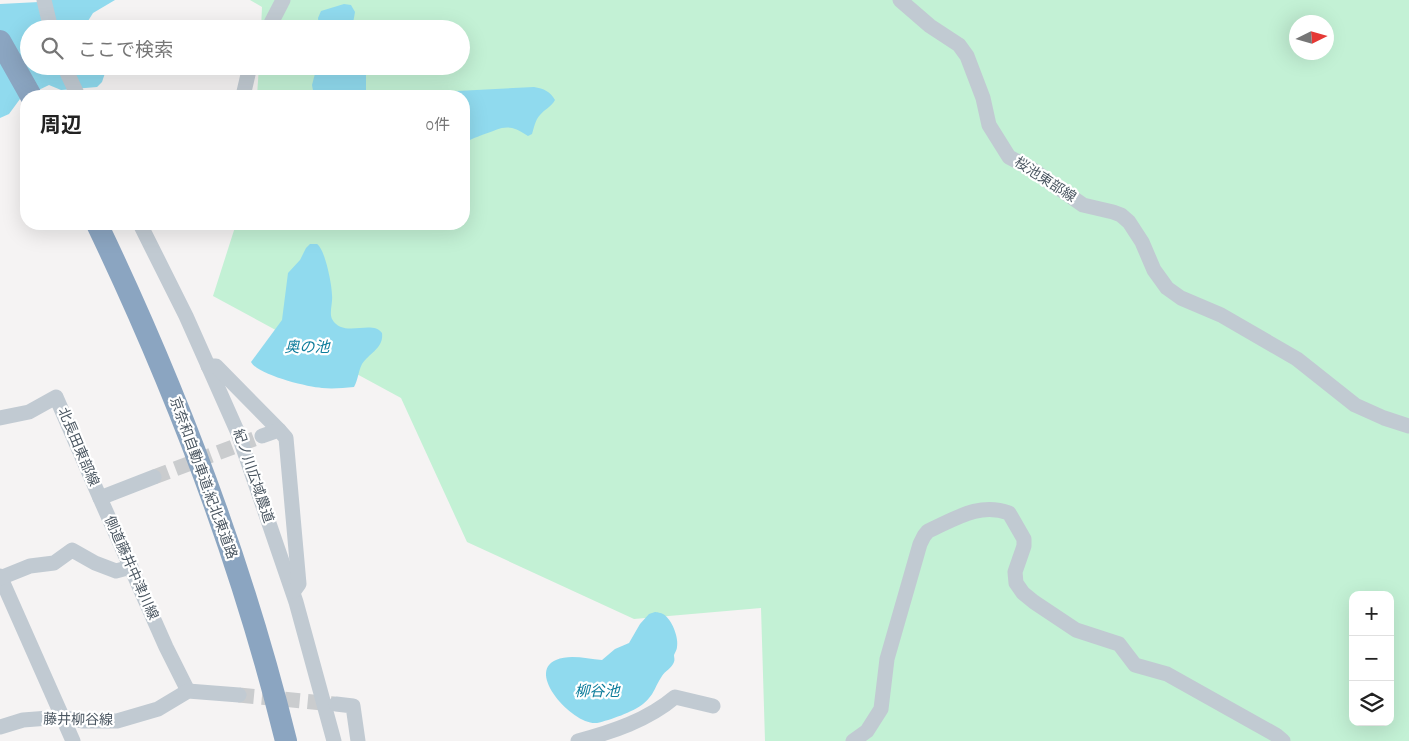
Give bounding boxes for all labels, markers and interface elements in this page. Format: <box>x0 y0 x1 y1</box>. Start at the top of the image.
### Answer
north arrow <box>1289 15 1334 60</box>
search box <box>20 20 470 75</box>
icon: search <box>38 34 66 62</box>
text: ここで検索 <box>78 41 173 60</box>
text: 周辺 <box>40 115 82 136</box>
text: 0件 <box>426 117 450 133</box>
street label: 桜池東部線 <box>1012 154 1079 205</box>
water label: 奥の池 <box>284 339 331 355</box>
street label: 京奈和自動車道;紀北東道路 <box>167 394 241 561</box>
street label: 北長田東部線 <box>55 405 103 488</box>
street label: 紀ノ川広域農道 <box>230 427 277 525</box>
street label: 側道藤井中津川線 <box>102 513 162 622</box>
map controls <box>1349 591 1394 726</box>
button: + <box>1349 591 1394 636</box>
button: − <box>1349 636 1394 681</box>
button: layers <box>1349 681 1394 726</box>
water label: 柳谷池 <box>574 683 621 699</box>
street label: 藤井柳谷線 <box>43 710 113 728</box>

